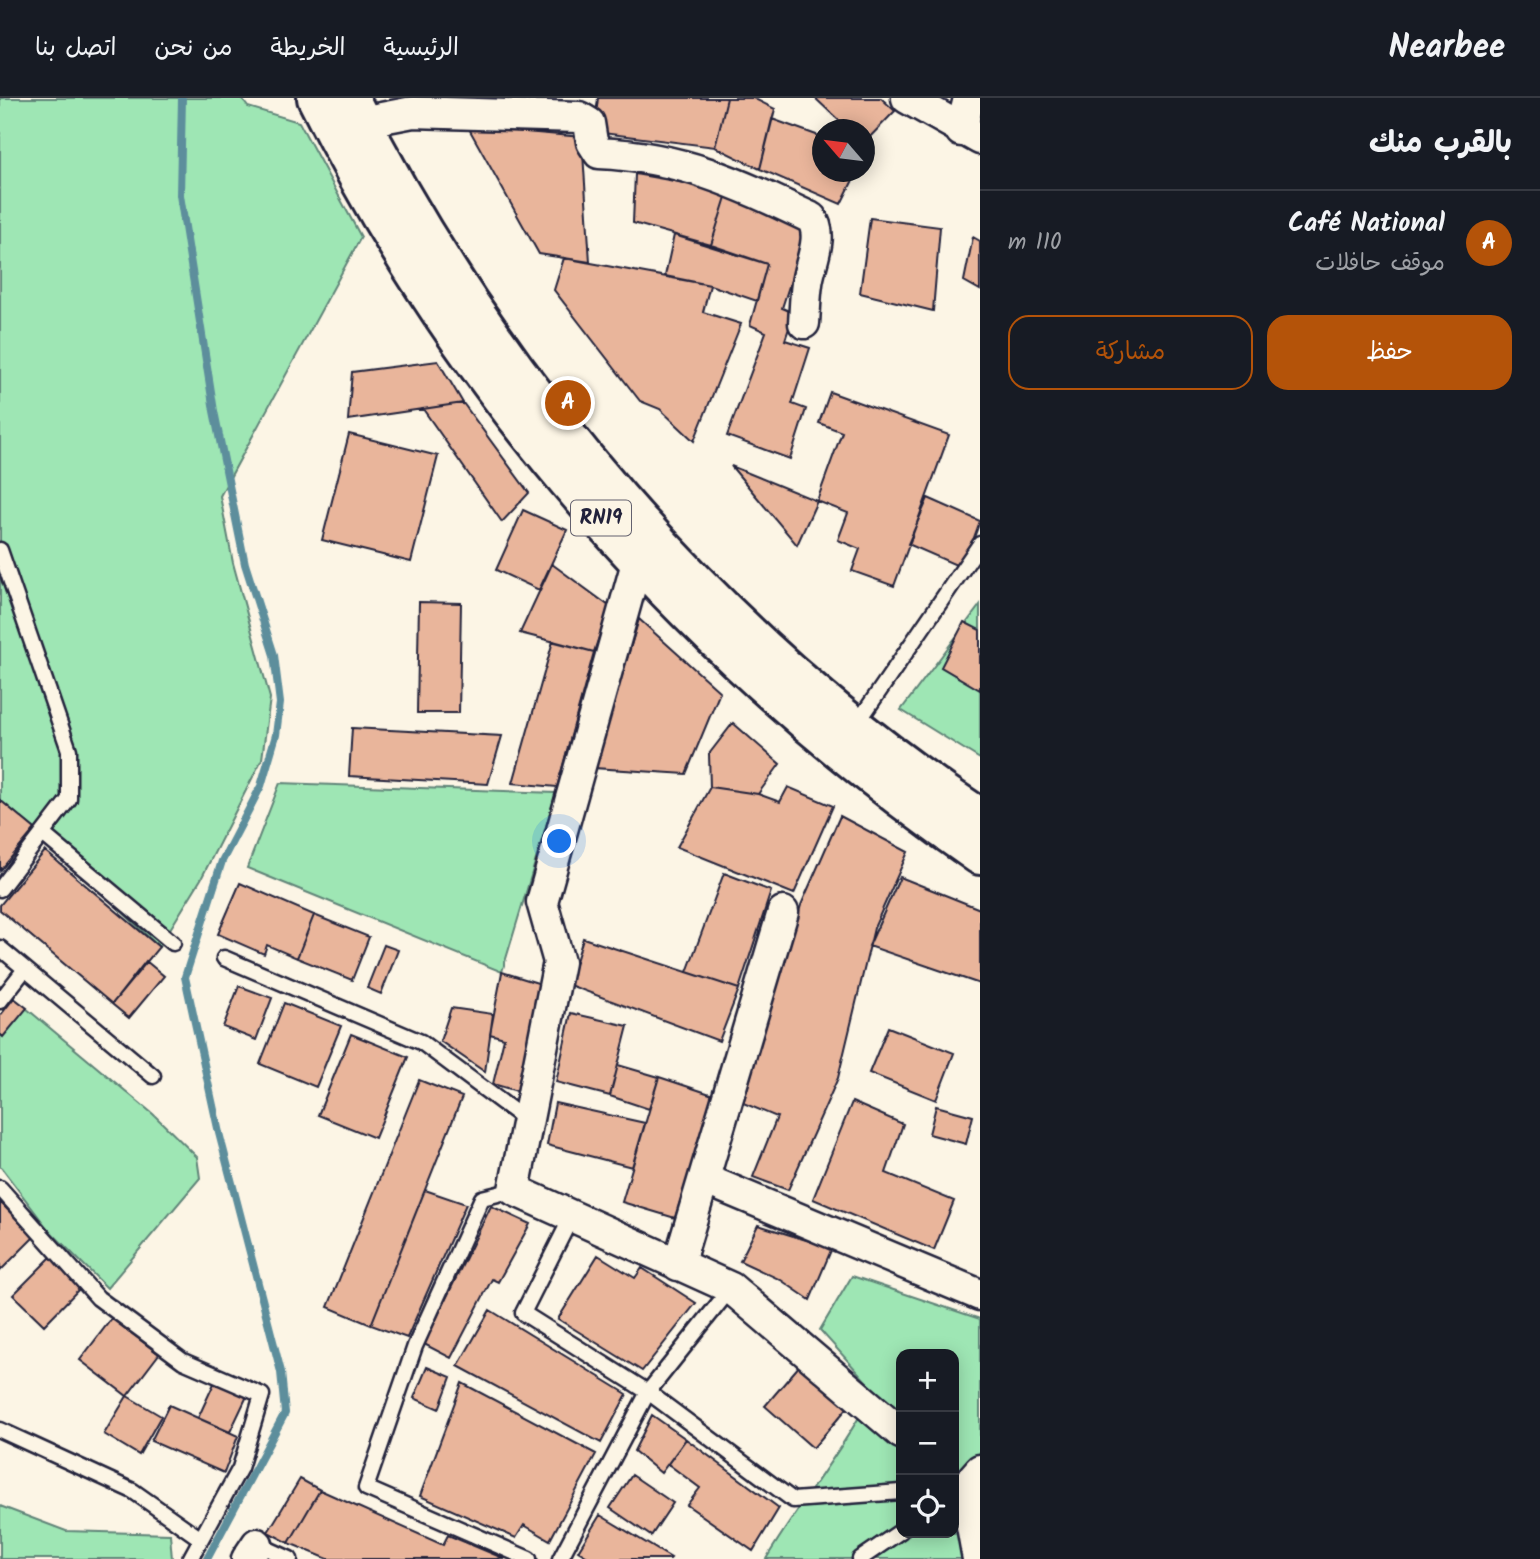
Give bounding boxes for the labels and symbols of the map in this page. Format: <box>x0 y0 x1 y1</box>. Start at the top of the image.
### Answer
north arrow <box>812 119 875 182</box>
pin: A <box>545 377 591 429</box>
road number: RN19 <box>571 500 631 536</box>
your location <box>542 824 576 858</box>

